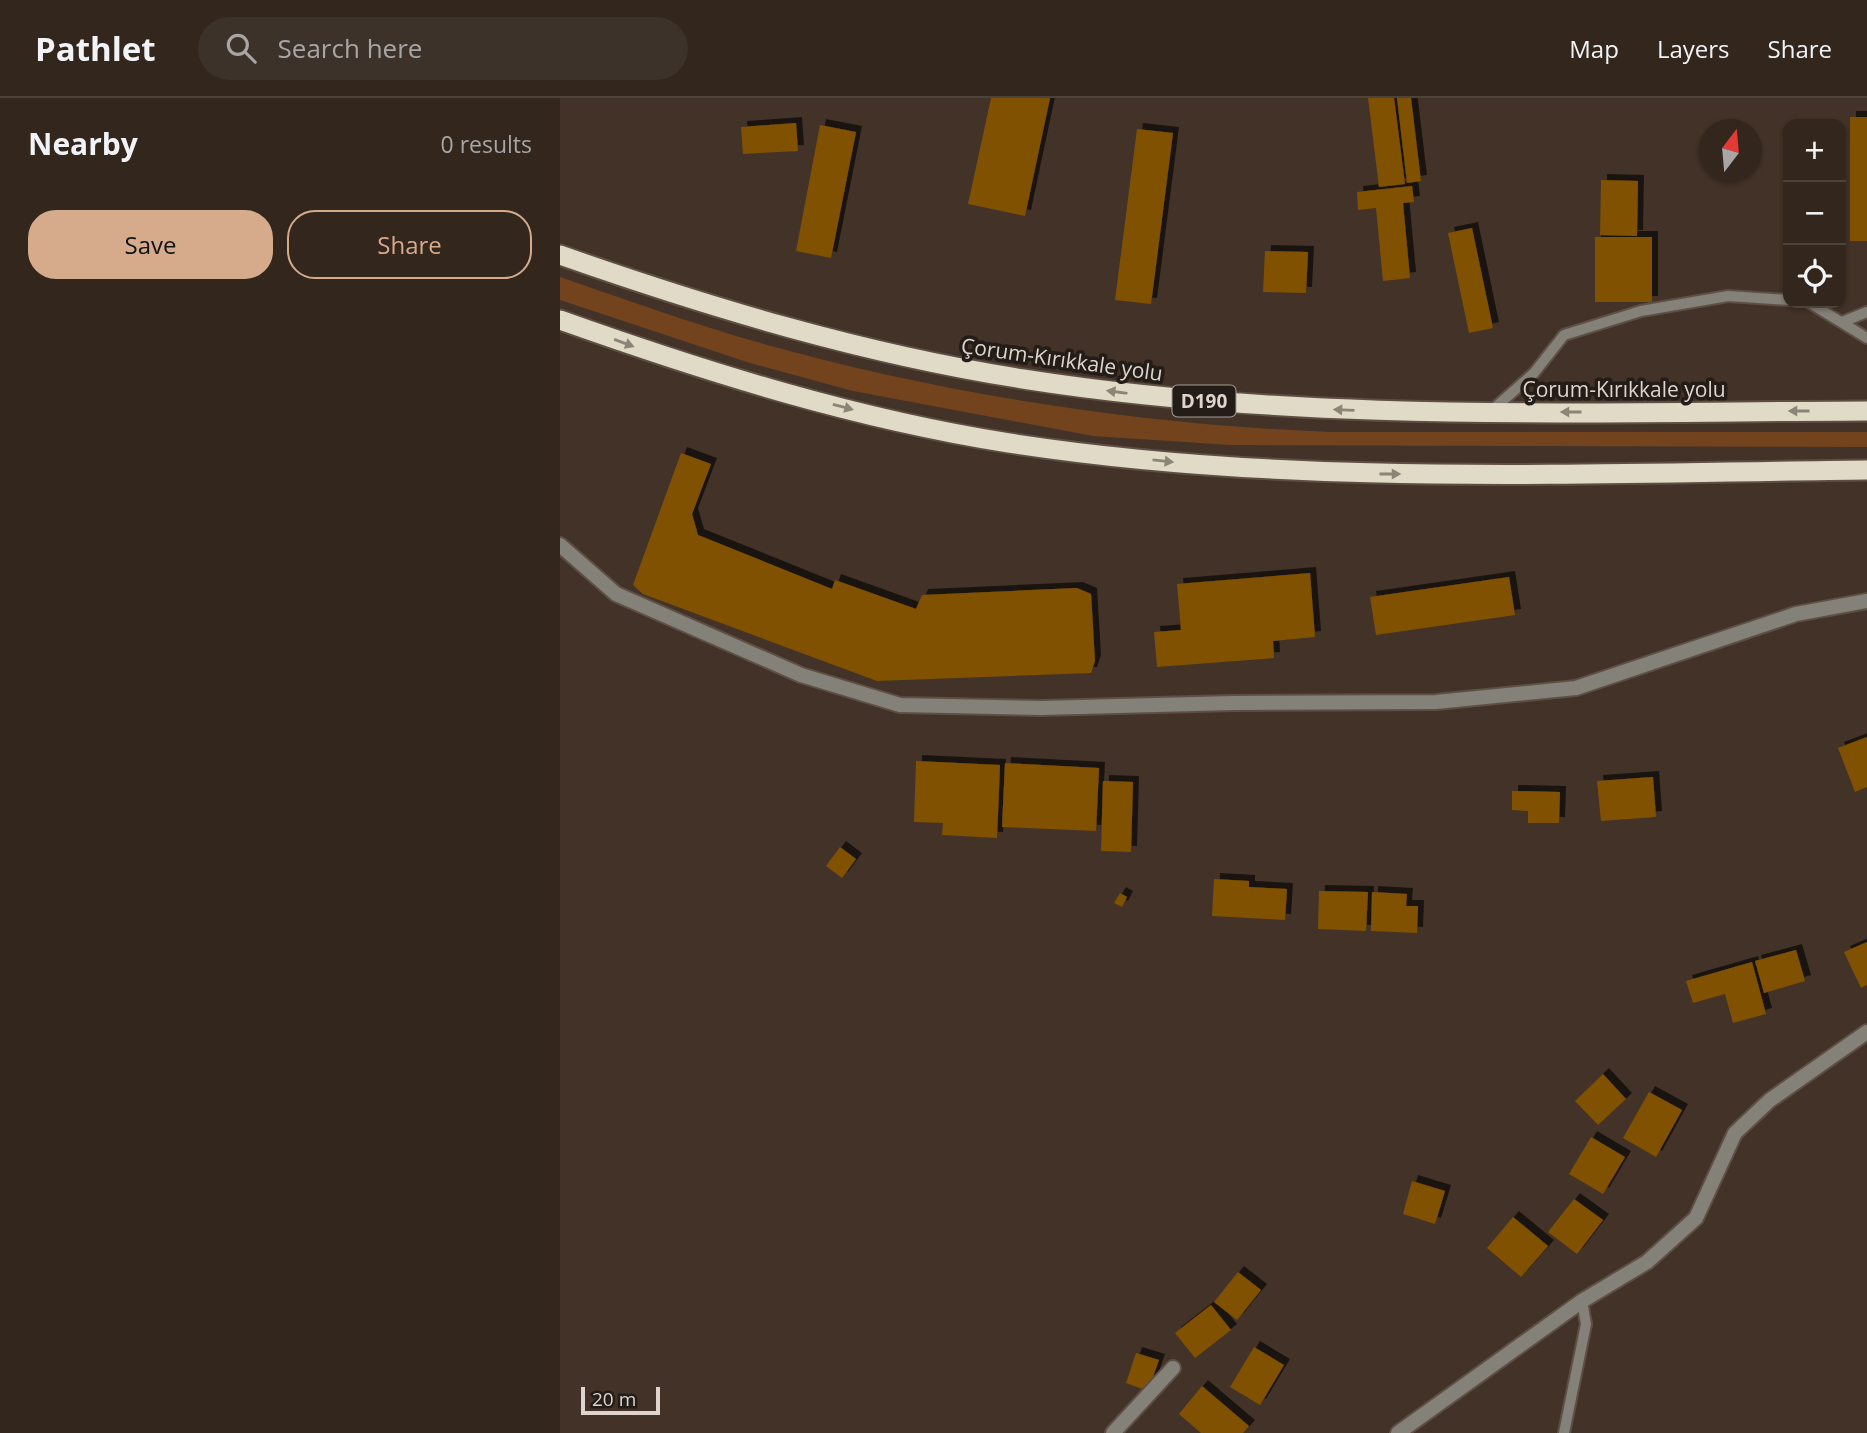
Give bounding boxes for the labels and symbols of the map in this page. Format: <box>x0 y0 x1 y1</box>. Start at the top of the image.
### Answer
north arrow <box>1699 119 1762 182</box>
street label: Çorum-Kırıkkale yolu <box>959 331 1165 387</box>
one-way arrow <box>614 338 635 349</box>
street label: Çorum-Kırıkkale yolu <box>1522 375 1726 403</box>
one-way arrow <box>1106 386 1128 397</box>
road number: D190 <box>1172 386 1236 416</box>
one-way arrow <box>832 402 854 413</box>
one-way arrow <box>1333 404 1355 415</box>
one-way arrow <box>1788 405 1810 417</box>
one-way arrow <box>1560 406 1582 418</box>
one-way arrow <box>1152 456 1174 467</box>
one-way arrow <box>1379 468 1401 480</box>
scale bar <box>581 1384 660 1416</box>

